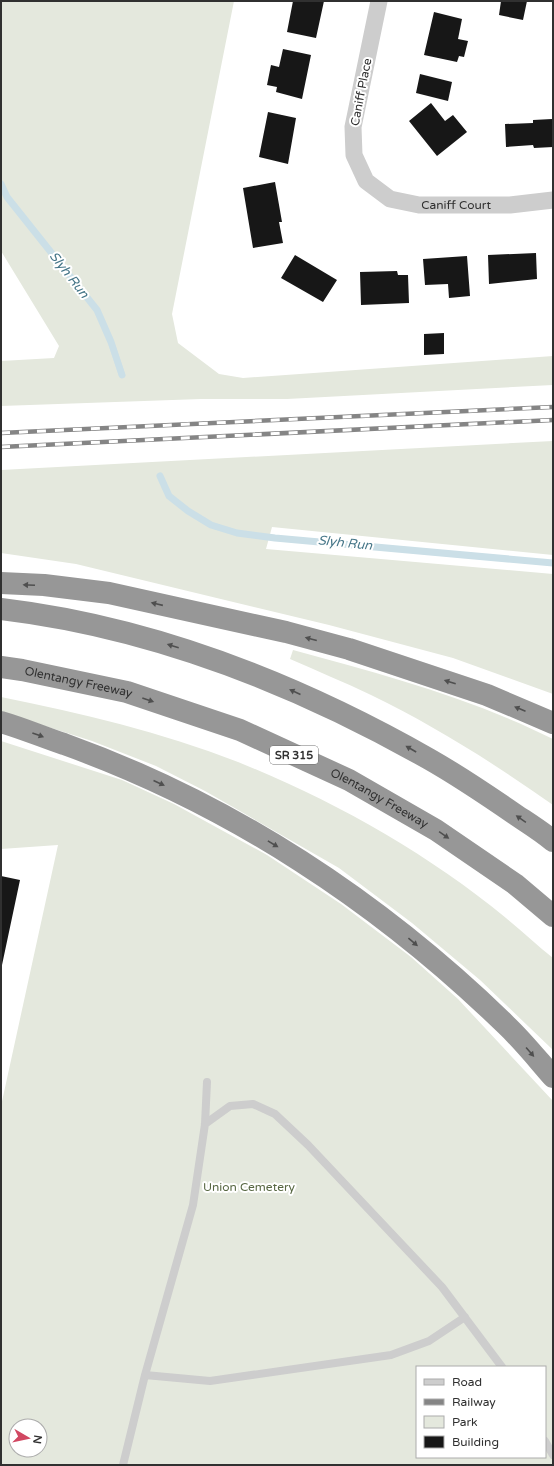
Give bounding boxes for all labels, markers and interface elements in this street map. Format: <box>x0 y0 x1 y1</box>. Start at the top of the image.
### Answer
street label: Caniff Place <box>348 57 374 127</box>
street label: Caniff Court <box>421 198 491 212</box>
water label: Slyh Run <box>46 249 93 302</box>
water label: Slyh Run <box>317 532 374 554</box>
one-way arrow <box>23 581 35 588</box>
one-way arrow <box>151 600 163 606</box>
one-way arrow <box>305 636 317 642</box>
one-way arrow <box>167 643 179 649</box>
street label: Olentangy Freeway <box>23 664 135 701</box>
one-way arrow <box>443 679 455 685</box>
one-way arrow <box>289 689 300 695</box>
one-way arrow <box>143 697 155 703</box>
one-way arrow <box>513 705 525 711</box>
one-way arrow <box>32 732 44 738</box>
road number: SR 315 <box>270 746 318 764</box>
one-way arrow <box>405 746 417 753</box>
street label: Olentangy Freeway <box>328 765 431 831</box>
one-way arrow <box>153 780 164 786</box>
one-way arrow <box>516 815 526 823</box>
one-way arrow <box>438 831 449 839</box>
one-way arrow <box>267 840 279 847</box>
one-way arrow <box>408 937 419 946</box>
one-way arrow <box>526 1046 535 1057</box>
park label: Union Cemetery <box>203 1180 296 1194</box>
legend <box>416 1366 546 1458</box>
text: Road <box>452 1375 482 1389</box>
text: Railway <box>452 1395 496 1409</box>
text: Park <box>452 1415 478 1429</box>
north arrow <box>8 1418 48 1458</box>
text: N <box>30 1434 44 1445</box>
text: Building <box>452 1435 499 1449</box>

